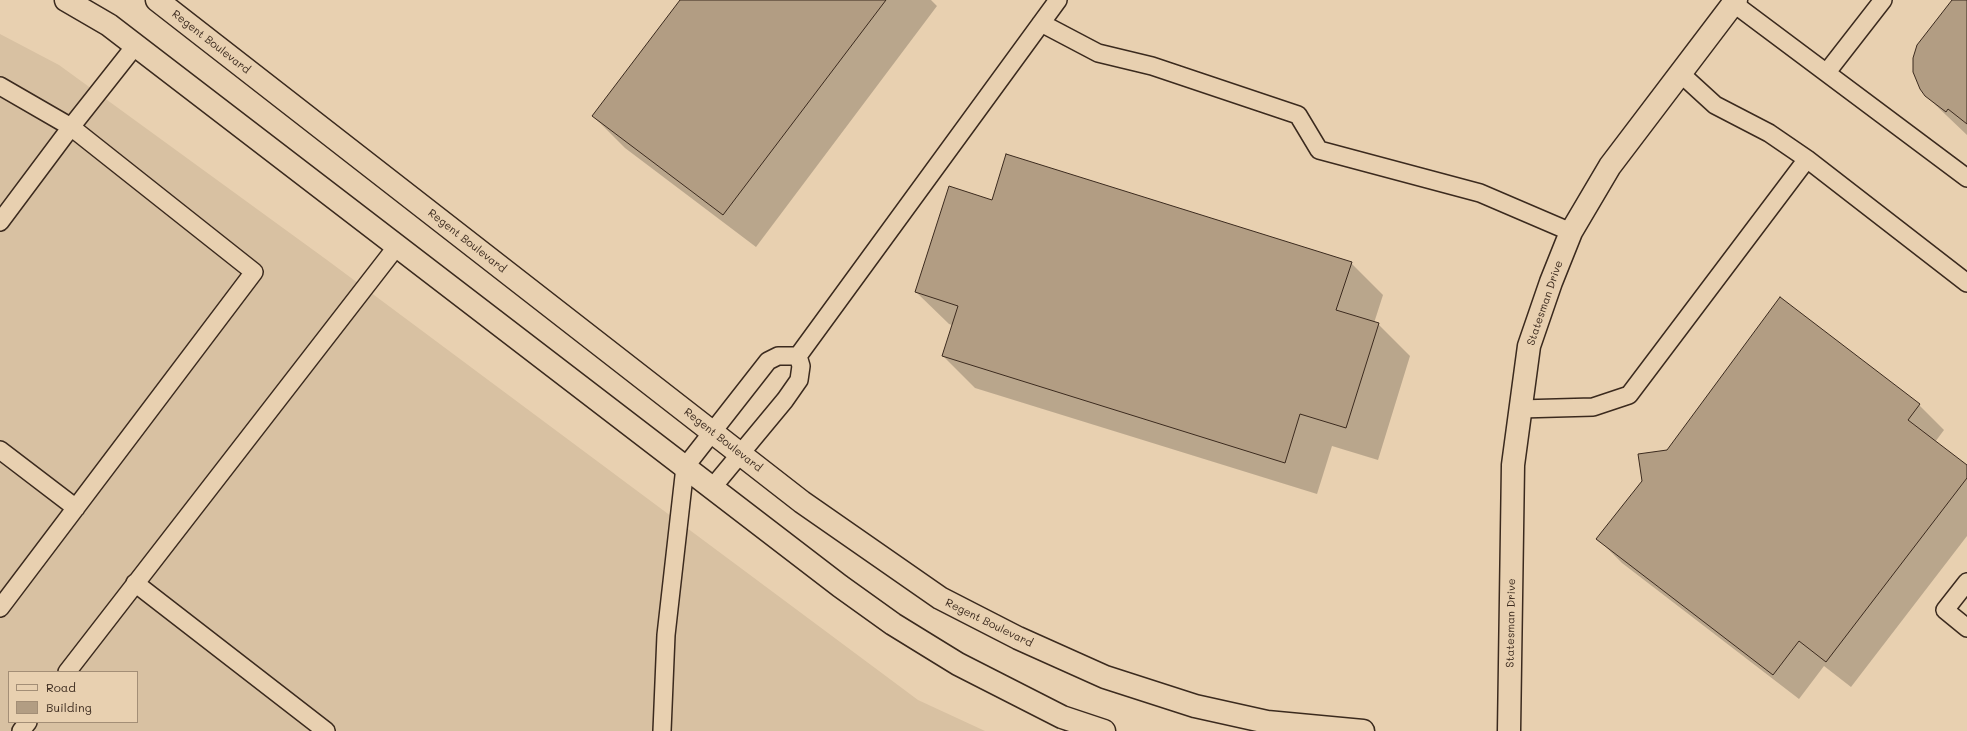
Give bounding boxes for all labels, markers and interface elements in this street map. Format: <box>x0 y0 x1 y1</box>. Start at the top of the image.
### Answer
street label: Regent Boulevard <box>169 7 253 77</box>
street label: Regent Boulevard <box>425 206 509 276</box>
street label: Statesman Drive <box>1524 259 1566 347</box>
street label: Regent Boulevard <box>681 405 765 475</box>
street label: Statesman Drive <box>1504 578 1518 668</box>
street label: Regent Boulevard <box>943 596 1035 650</box>
legend <box>8 671 138 723</box>
text: Road <box>46 679 76 695</box>
text: Building <box>46 699 92 715</box>

